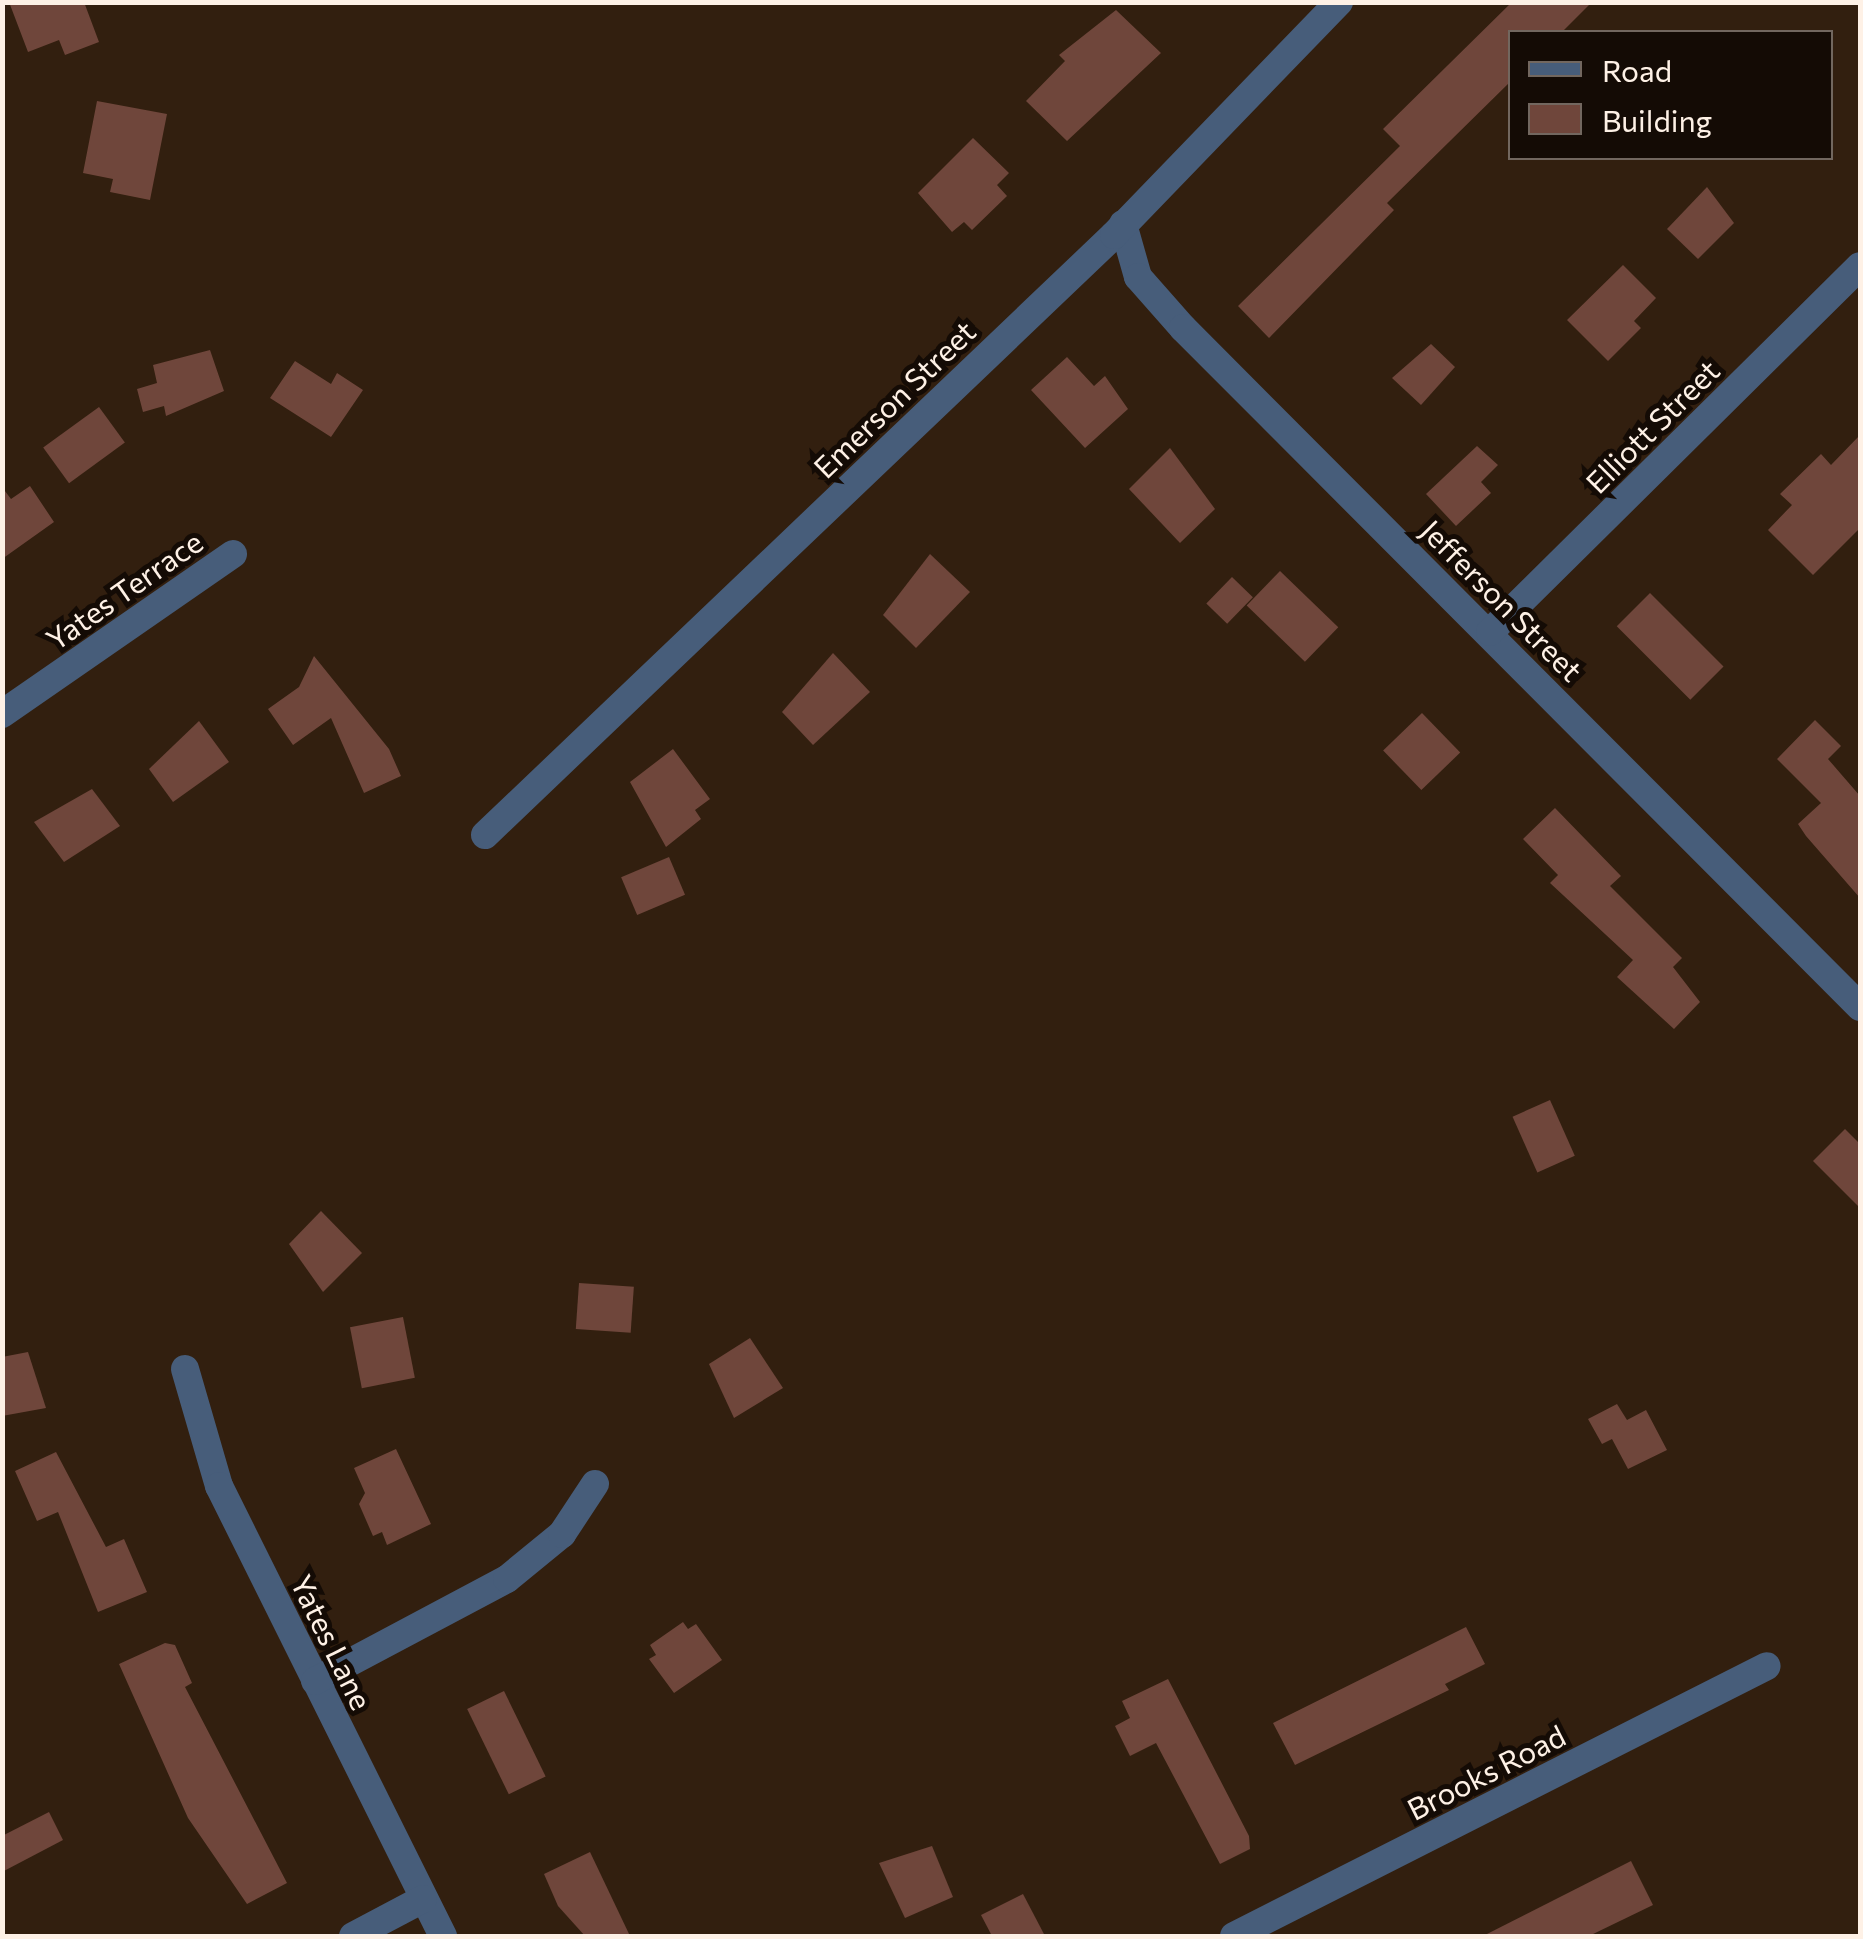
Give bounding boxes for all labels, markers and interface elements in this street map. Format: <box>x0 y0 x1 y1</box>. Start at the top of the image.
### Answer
legend <box>1508 30 1833 160</box>
text: Road <box>1602 51 1672 88</box>
text: Building <box>1602 101 1712 138</box>
street label: Emerson Street <box>806 313 982 485</box>
street label: Elliott Street <box>1578 352 1726 500</box>
street label: Jefferson Street <box>1414 512 1590 688</box>
street label: Yates Terrace <box>39 523 209 657</box>
street label: Yates Lane <box>284 1569 380 1715</box>
street label: Brooks Road <box>1401 1717 1571 1827</box>

